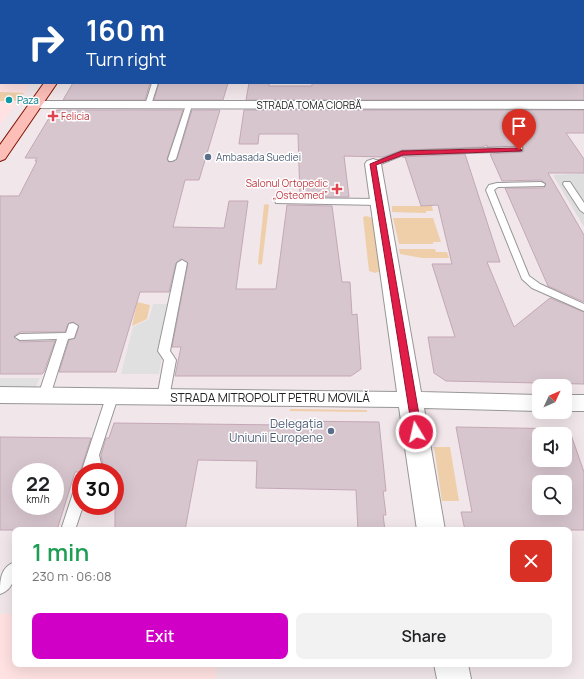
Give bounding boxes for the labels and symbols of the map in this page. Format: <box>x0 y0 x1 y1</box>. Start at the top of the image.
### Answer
place label: Paza <box>17 93 39 107</box>
marker: Paza <box>4 95 14 105</box>
street label: STRADA TOMA CIORBĂ <box>256 98 362 112</box>
place label: Felicia <box>61 109 90 123</box>
pin <box>502 109 536 150</box>
marker: Felicia <box>48 111 58 121</box>
place label: Ambasada Suediei <box>216 150 301 164</box>
marker: Ambasada Suediei <box>203 152 213 162</box>
place label: Salonul Ortopedic „Osteomed” <box>246 176 328 202</box>
marker: Salonul Ortopedic „Osteomed” <box>331 183 343 195</box>
north arrow <box>532 379 572 419</box>
street label: STRADA MITROPOLIT PETRU MOVILĂ <box>170 389 370 406</box>
position arrow <box>395 411 437 453</box>
place label: Delegația Uniunii Europene <box>229 415 323 446</box>
marker: Delegația Uniunii Europene <box>326 426 336 436</box>
speed limit sign: 30 <box>72 463 124 515</box>

